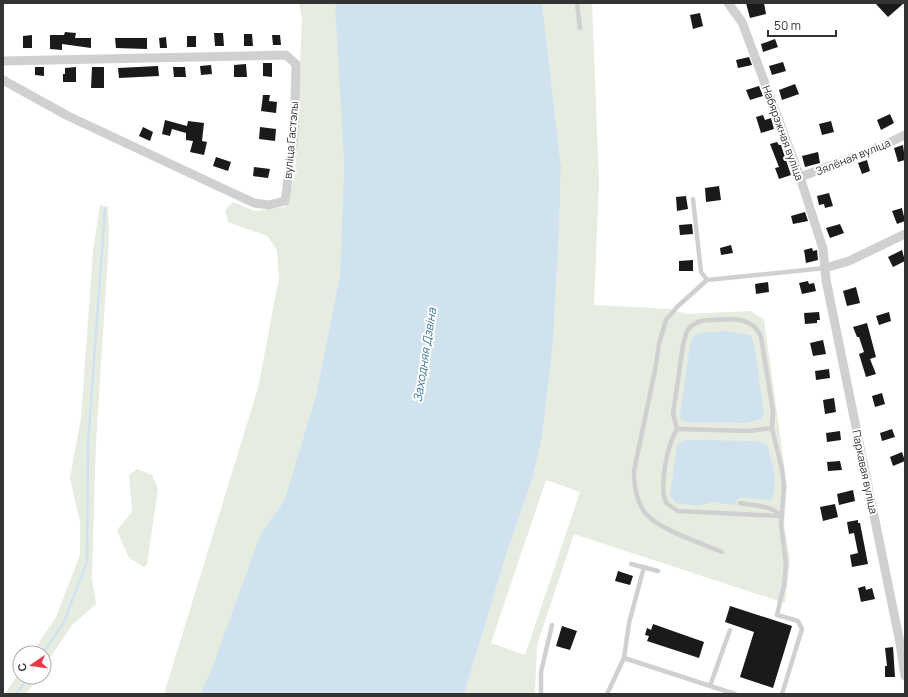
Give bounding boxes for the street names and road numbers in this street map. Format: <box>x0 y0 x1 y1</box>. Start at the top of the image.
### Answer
street label: Набярэжная вуліца <box>759 83 808 183</box>
street label: вуліца Гастэлы <box>280 101 301 179</box>
street label: Зялёная вуліца <box>813 135 893 178</box>
street label: Паркавая вуліца <box>849 429 882 515</box>

